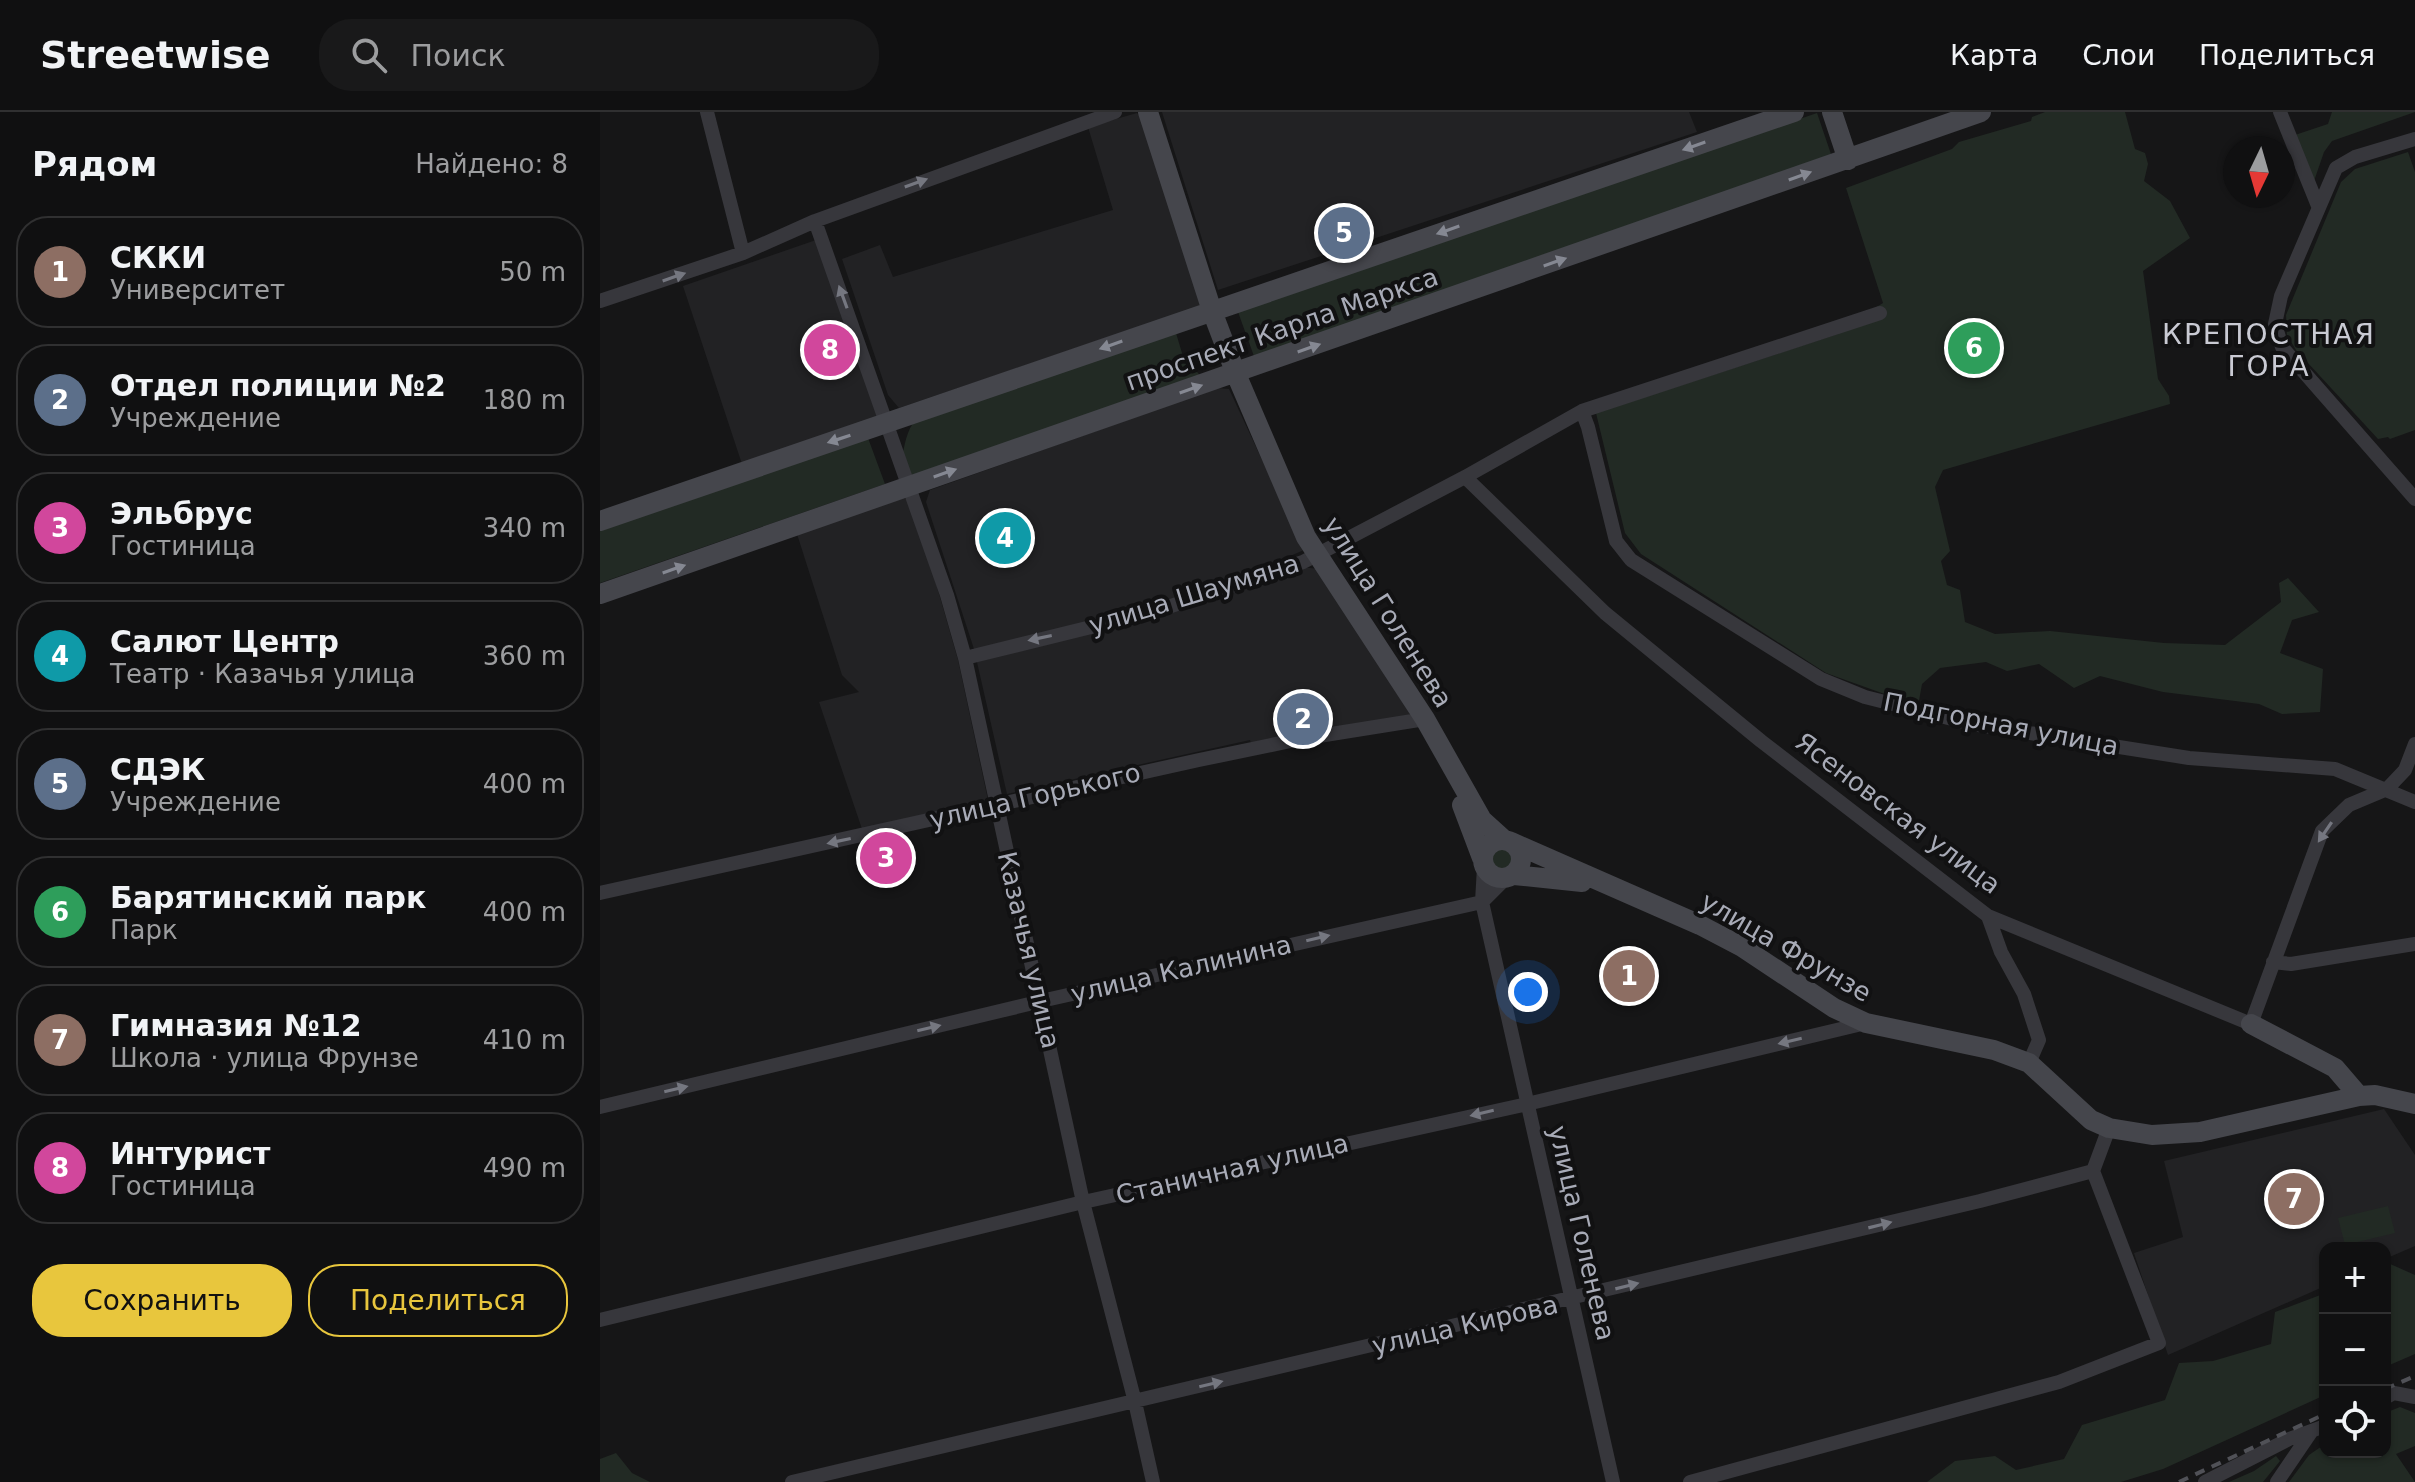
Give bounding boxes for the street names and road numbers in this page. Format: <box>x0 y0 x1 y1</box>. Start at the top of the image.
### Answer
street label: проспект Карла Маркса <box>1122 261 1442 397</box>
street label: улица Голенева <box>1317 511 1459 713</box>
street label: улица Шаумяна <box>1085 548 1303 640</box>
street label: Подгорная улица <box>1881 686 2121 762</box>
street label: Ясеновская улица <box>1790 726 2006 900</box>
street label: улица Горького <box>927 757 1143 835</box>
street label: Казачья улица <box>992 849 1066 1051</box>
street label: улица Фрунзе <box>1695 886 1877 1008</box>
street label: улица Калинина <box>1068 929 1294 1009</box>
street label: улица Голенева <box>1543 1123 1621 1343</box>
street label: Станичная улица <box>1113 1128 1351 1210</box>
street label: улица Кирова <box>1369 1289 1561 1361</box>

